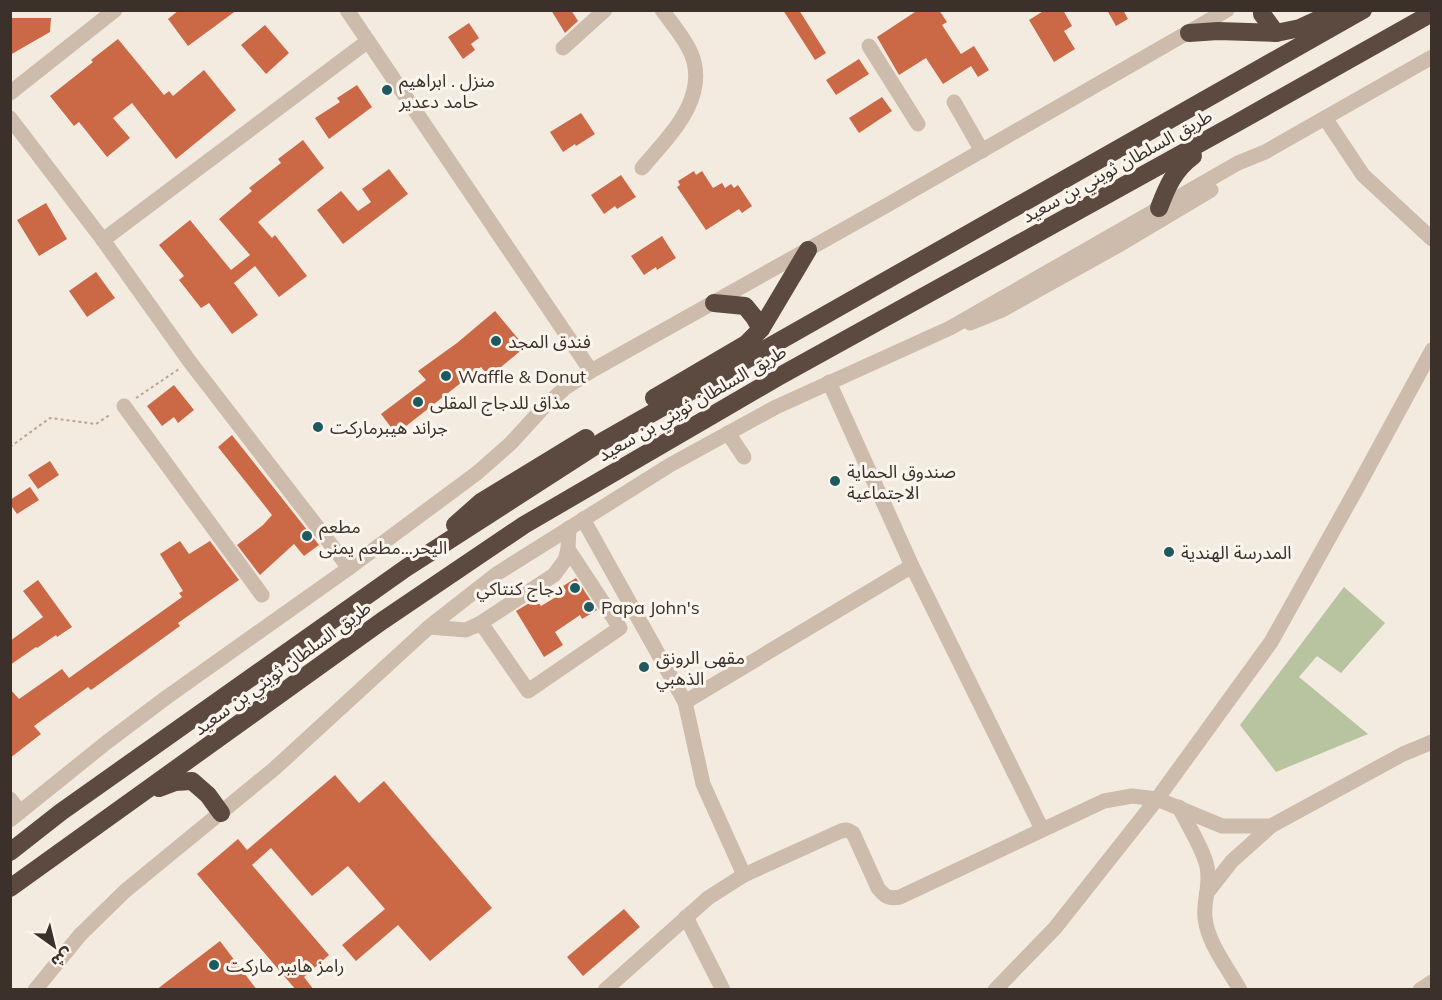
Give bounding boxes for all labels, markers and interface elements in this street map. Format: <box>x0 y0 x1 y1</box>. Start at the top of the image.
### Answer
place label: منزل . ابراهيم حامد دعدير <box>398 69 495 113</box>
marker: منزل . ابراهيم حامد دعدير <box>380 83 394 97</box>
street label: طريق السلطان ثويني بن سعيد <box>1018 104 1217 230</box>
place label: فندق المجد <box>508 330 591 353</box>
marker: فندق المجد <box>489 334 503 348</box>
street label: طريق السلطان ثويني بن سعيد <box>594 340 791 468</box>
place label: Waffle & Donut <box>458 365 586 388</box>
marker: Waffle & Donut <box>439 369 453 383</box>
place label: مذاق للدجاج المقلى <box>430 391 571 416</box>
marker: مذاق للدجاج المقلى <box>411 395 425 409</box>
place label: جراند ه‍يبرماركت <box>330 416 448 439</box>
marker: جراند ه‍يبرماركت <box>311 420 325 434</box>
place label: صندوق الحماية الاجتماعية <box>847 460 956 504</box>
marker: صندوق الحماية الاجتماعية <box>828 474 842 488</box>
place label: مطعم اليحر...مطعم يمنى <box>319 515 447 561</box>
marker: مطعم اليحر...مطعم يمنى <box>300 529 314 543</box>
place label: المدرسة الهندية <box>1181 541 1292 564</box>
marker: المدرسة الهندية <box>1162 545 1176 559</box>
place label: دجاج كنتاكي <box>476 577 563 602</box>
marker: دجاج كنتاكي <box>568 581 582 595</box>
street label: طريق السلطان ثويني بن سعيد <box>189 596 377 742</box>
place label: Papa John's <box>601 596 700 619</box>
marker: Papa John's <box>582 600 596 614</box>
place label: مقهى الرونق الذهبي <box>656 646 745 692</box>
marker: مقهى الرونق الذهبي <box>637 660 651 674</box>
north arrow <box>24 916 84 976</box>
text: ش <box>48 944 77 973</box>
place label: رامز هايبر ماركت <box>226 954 344 977</box>
marker: رامز هايبر ماركت <box>207 958 221 972</box>

